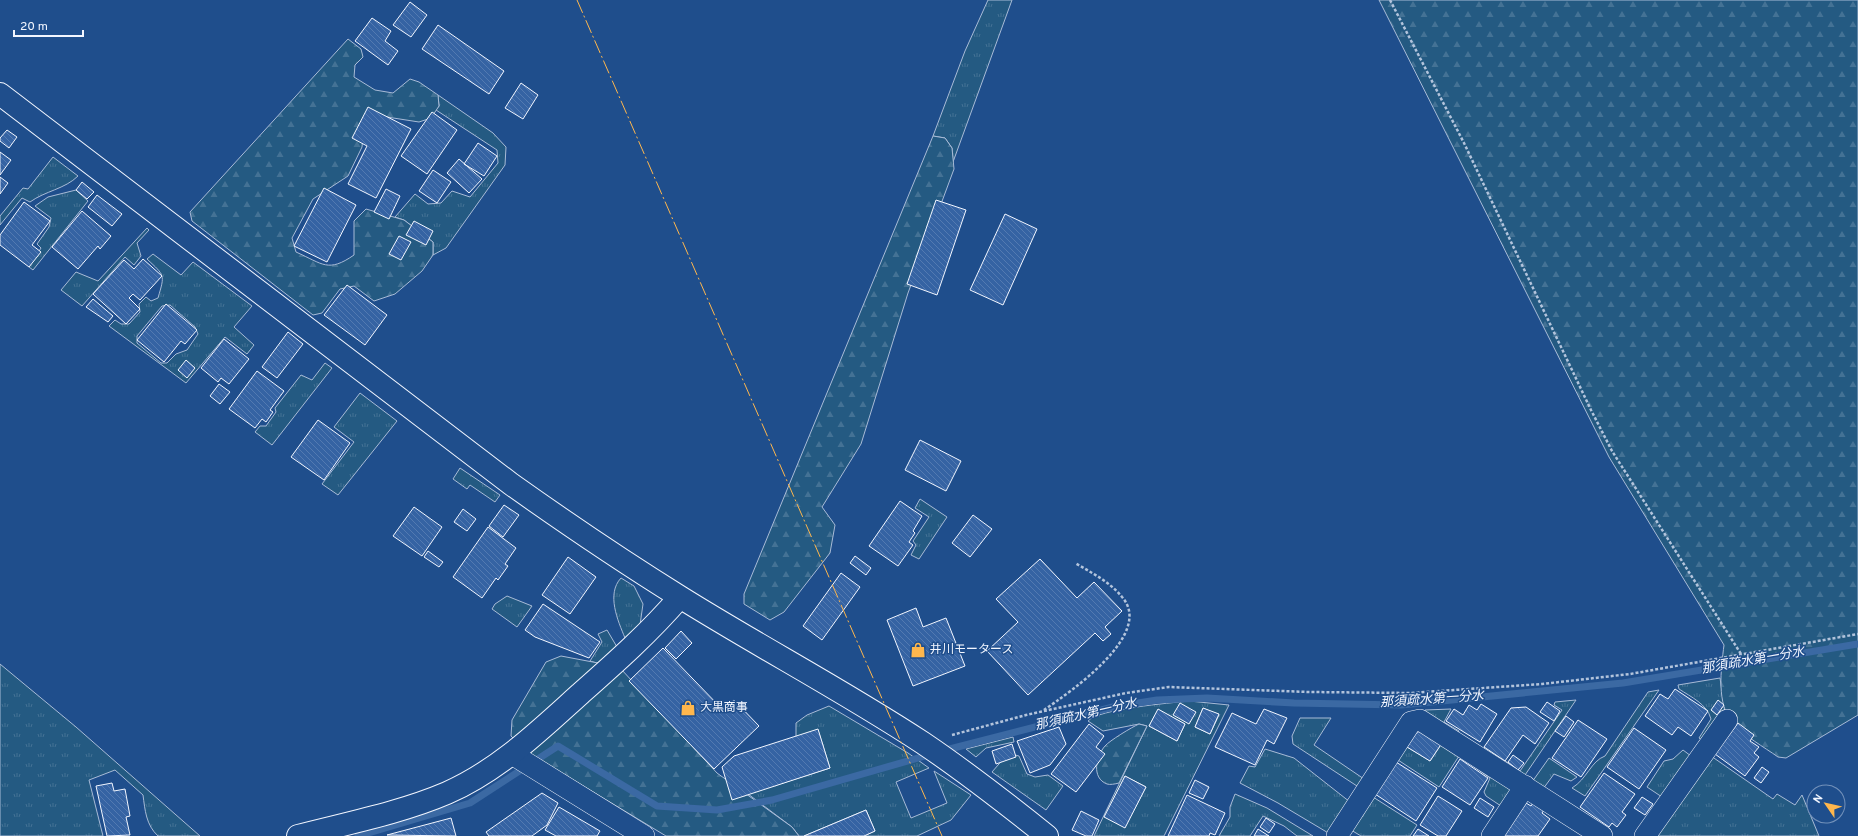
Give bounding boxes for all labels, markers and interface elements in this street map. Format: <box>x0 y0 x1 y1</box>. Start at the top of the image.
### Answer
scale bar <box>14 12 83 38</box>
text: 20 m <box>20 19 48 35</box>
shop icon: 井川モータース <box>909 641 927 659</box>
place label: 井川モータース <box>930 642 1013 658</box>
water label: 那須疏水第一分水 <box>1700 644 1808 678</box>
water label: 那須疏水第一分水 <box>1380 688 1486 712</box>
water label: 那須疏水第一分水 <box>1034 695 1140 734</box>
shop icon: 大黒商事 <box>679 699 697 717</box>
place label: 大黒商事 <box>700 700 748 716</box>
north arrow <box>1806 784 1846 824</box>
text: N <box>1811 792 1827 806</box>

